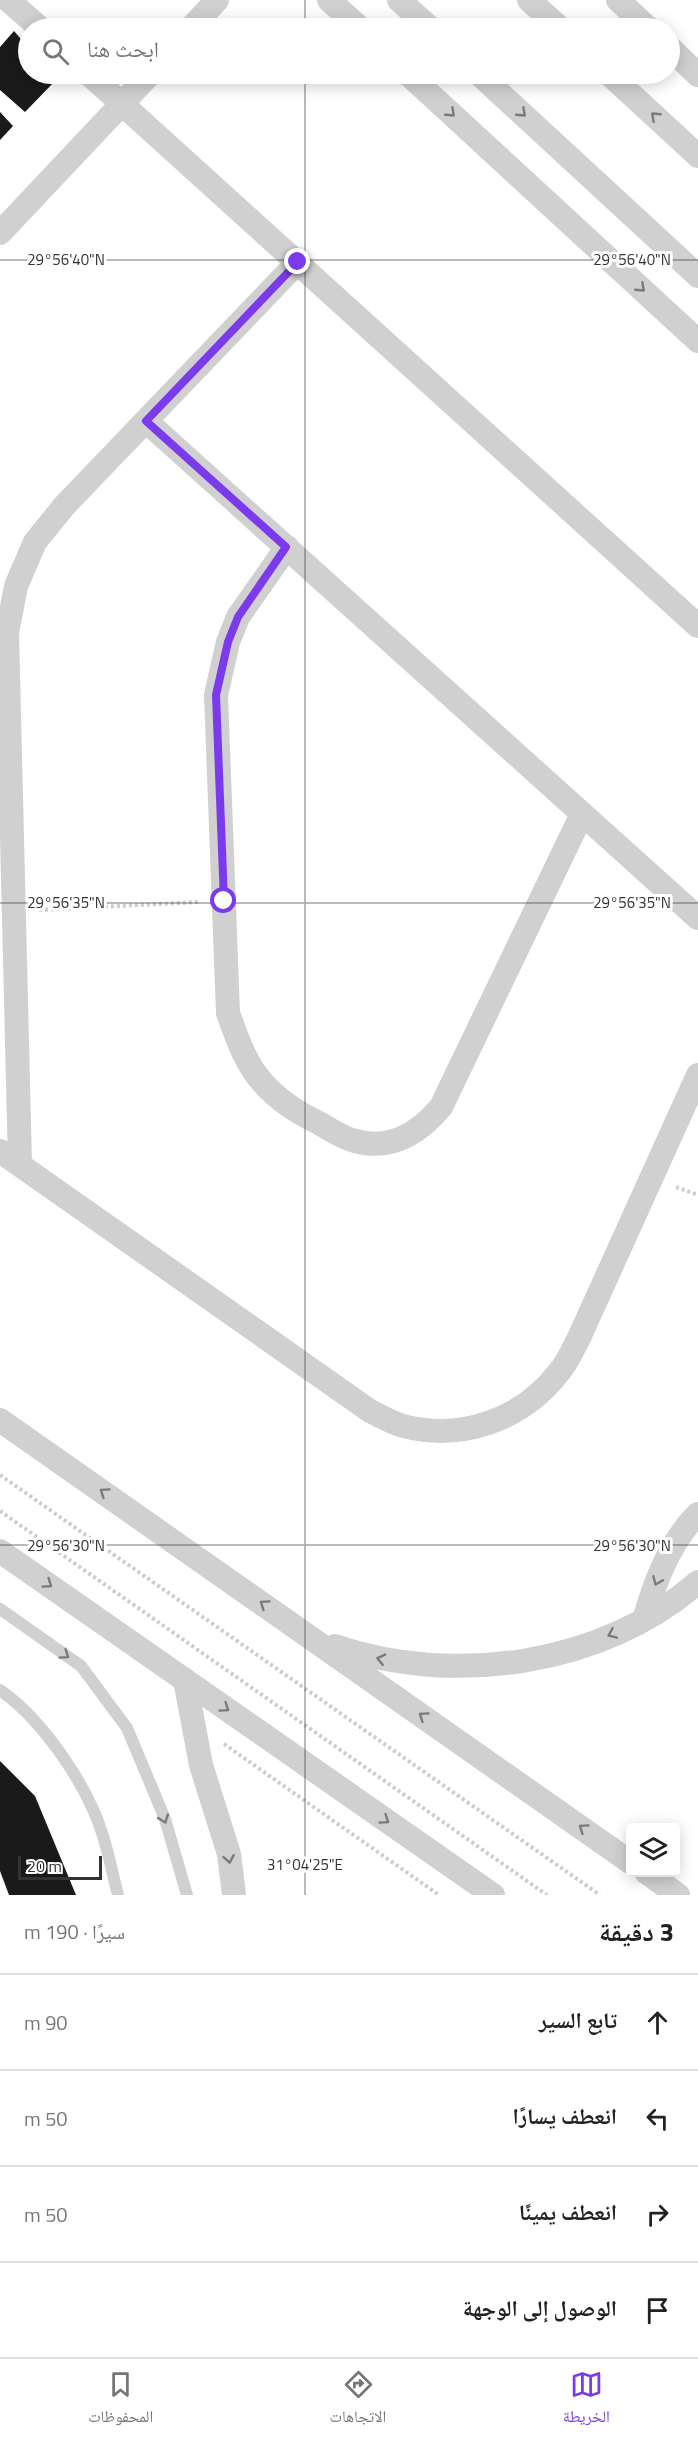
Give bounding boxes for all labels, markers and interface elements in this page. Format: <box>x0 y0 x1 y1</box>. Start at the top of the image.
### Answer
search box <box>18 18 680 84</box>
text: ابحث هنا <box>87 32 159 66</box>
icon: search <box>39 35 72 68</box>
one-way arrow <box>445 106 455 117</box>
one-way arrow <box>515 106 525 117</box>
one-way arrow <box>651 112 662 123</box>
text: 29°56'40"N <box>27 248 105 271</box>
route end <box>284 248 310 274</box>
text: 29°56'40"N <box>593 248 671 271</box>
one-way arrow <box>634 281 645 292</box>
route start <box>210 887 236 913</box>
text: 29°56'35"N <box>27 891 105 914</box>
text: 29°56'35"N <box>593 891 671 914</box>
one-way arrow <box>99 1488 110 1499</box>
text: 29°56'30"N <box>27 1534 105 1557</box>
text: 29°56'30"N <box>593 1534 671 1557</box>
one-way arrow <box>652 1575 664 1586</box>
one-way arrow <box>41 1577 52 1588</box>
one-way arrow <box>259 1600 270 1611</box>
one-way arrow <box>608 1627 619 1639</box>
one-way arrow <box>58 1648 69 1659</box>
one-way arrow <box>376 1653 386 1666</box>
one-way arrow <box>218 1701 229 1712</box>
one-way arrow <box>419 1712 430 1723</box>
one-way arrow <box>157 1813 170 1824</box>
one-way arrow <box>378 1813 389 1824</box>
map controls <box>626 1823 680 1877</box>
button: layers <box>626 1823 680 1877</box>
one-way arrow <box>578 1824 589 1835</box>
scale bar <box>18 1853 102 1880</box>
one-way arrow <box>222 1853 235 1863</box>
text: 31°04'25"E <box>267 1853 343 1876</box>
text: 20 m <box>27 1854 62 1878</box>
text: 3 دقيقة <box>599 1912 674 1951</box>
text: سيرًا · 190 m <box>24 1916 125 1947</box>
text: تابع السير <box>539 2003 617 2037</box>
icon: ahead <box>641 2006 674 2039</box>
text: 90 m <box>24 2007 68 2038</box>
text: انعطف يسارًا <box>512 2099 617 2133</box>
icon: left <box>641 2102 674 2135</box>
text: 50 m <box>24 2103 68 2134</box>
text: انعطف يمينًا <box>519 2195 617 2229</box>
icon: right <box>641 2198 674 2231</box>
text: 50 m <box>24 2199 68 2230</box>
text: الوصول إلى الوجهة <box>463 2291 617 2325</box>
icon: arrive <box>641 2294 674 2327</box>
tab: المحفوظات <box>88 2368 153 2432</box>
tab: الاتجاهات <box>330 2368 386 2432</box>
tab: الخريطة <box>563 2368 610 2432</box>

